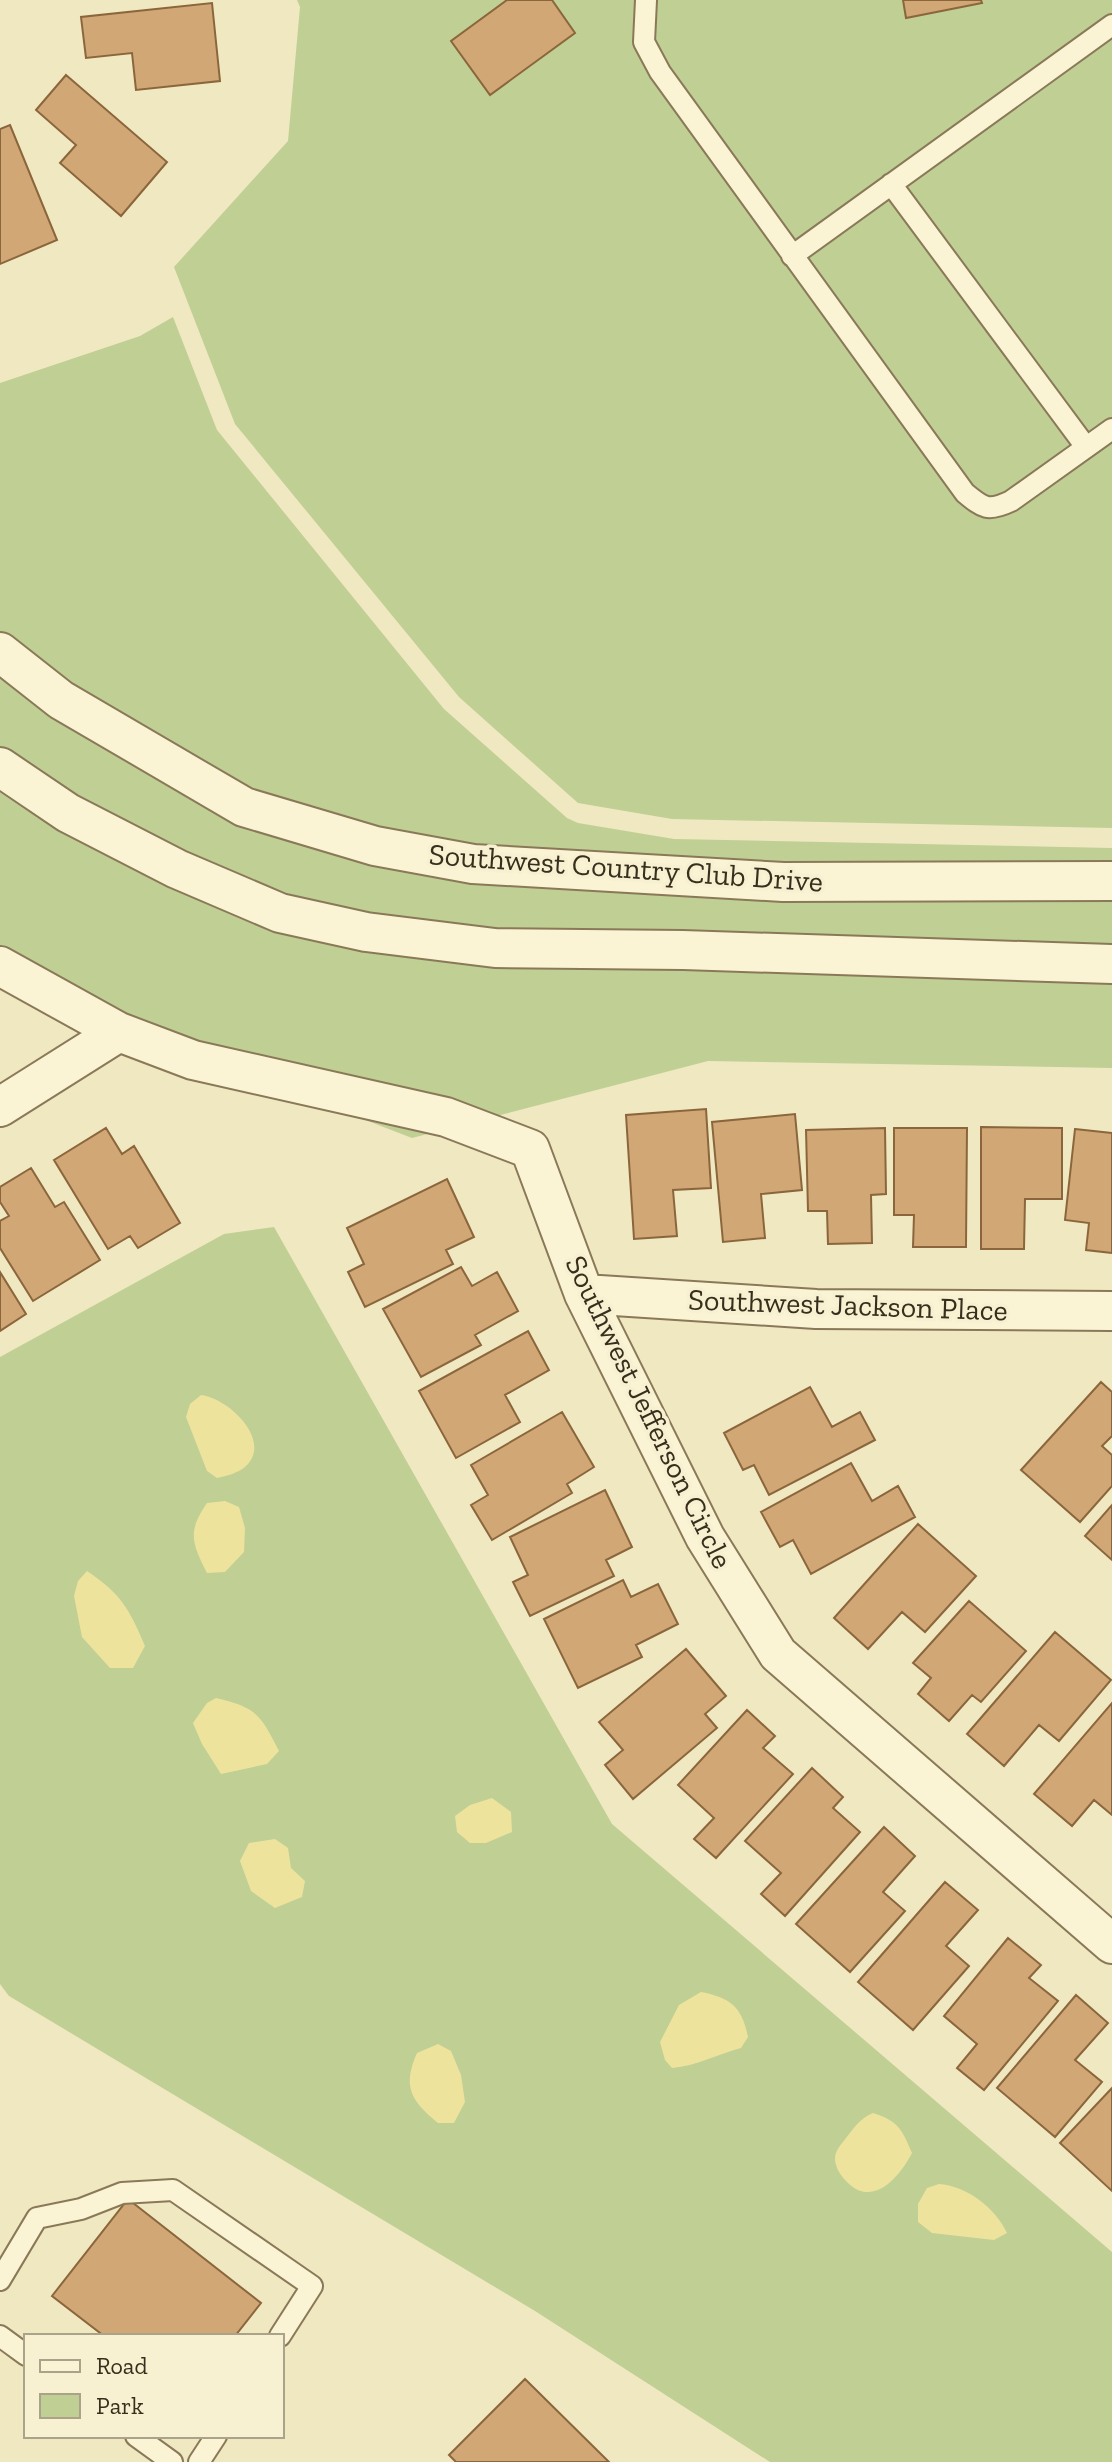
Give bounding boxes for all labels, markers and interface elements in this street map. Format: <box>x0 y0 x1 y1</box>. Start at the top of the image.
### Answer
street label: Southwest Country Club Drive <box>428 836 824 900</box>
street label: Southwest Jefferson Circle <box>557 1250 741 1574</box>
street label: Southwest Jackson Place <box>688 1281 1008 1329</box>
legend <box>24 2334 284 2438</box>
text: Road <box>96 2351 148 2380</box>
text: Park <box>96 2391 144 2420</box>

